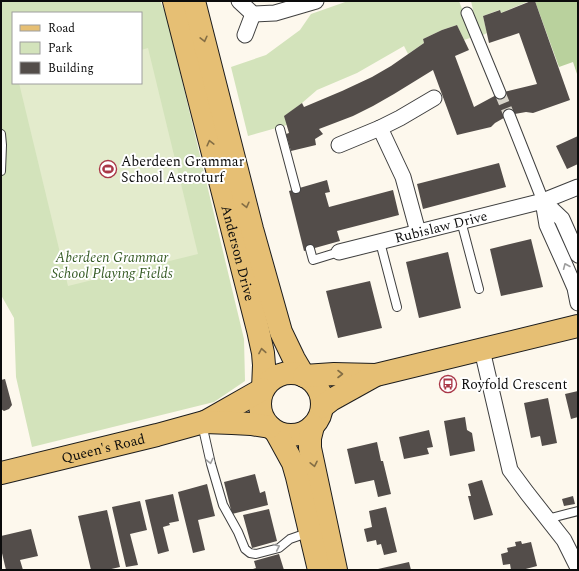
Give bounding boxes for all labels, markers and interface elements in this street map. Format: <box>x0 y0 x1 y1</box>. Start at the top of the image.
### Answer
legend <box>12 12 142 84</box>
text: Road <box>48 19 75 38</box>
one-way arrow <box>199 35 207 42</box>
text: Park <box>48 39 73 58</box>
text: Building <box>48 59 94 78</box>
one-way arrow <box>207 140 215 146</box>
place label: Aberdeen Grammar School Astroturf <box>121 151 245 188</box>
sports icon: Aberdeen Grammar School Astroturf <box>98 159 118 179</box>
one-way arrow <box>241 202 250 209</box>
street label: Anderson Drive <box>216 203 261 303</box>
street label: Rubislaw Drive <box>392 205 490 248</box>
park label: Aberdeen Grammar School Playing Fields <box>51 247 173 284</box>
one-way arrow <box>562 263 570 270</box>
one-way arrow <box>258 347 267 354</box>
one-way arrow <box>337 370 343 378</box>
bus stop icon: Royfold Crescent <box>438 374 458 394</box>
place label: Royfold Crescent <box>461 374 567 395</box>
street label: Queen's Road <box>59 428 147 468</box>
one-way arrow <box>206 458 214 464</box>
one-way arrow <box>309 461 317 468</box>
one-way arrow <box>273 544 281 552</box>

